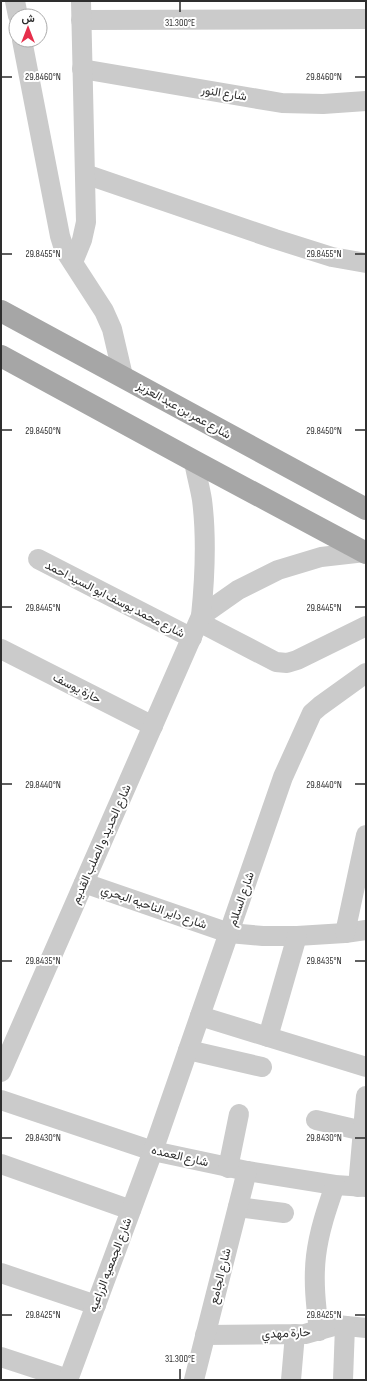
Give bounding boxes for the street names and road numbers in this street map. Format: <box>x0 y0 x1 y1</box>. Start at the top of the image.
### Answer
street label: شارع النور <box>199 82 248 105</box>
street label: شارع عمر بن عبد العزيز <box>133 378 233 443</box>
street label: شارع محمد يوسف ابو السيد احمد <box>42 558 187 642</box>
street label: حارة يوسف <box>50 670 103 707</box>
street label: شارع الحديد و الصلب القديم <box>68 782 136 907</box>
street label: شارع السلام <box>225 870 259 929</box>
street label: شارع داير الناحيه البحري <box>98 882 209 935</box>
street label: شارع العمده <box>150 1143 210 1171</box>
street label: شارع الجمعيه الزراعيه <box>85 1216 136 1315</box>
street label: شارع الجامع <box>206 1247 236 1306</box>
street label: حارة مهدي <box>261 1325 311 1344</box>

